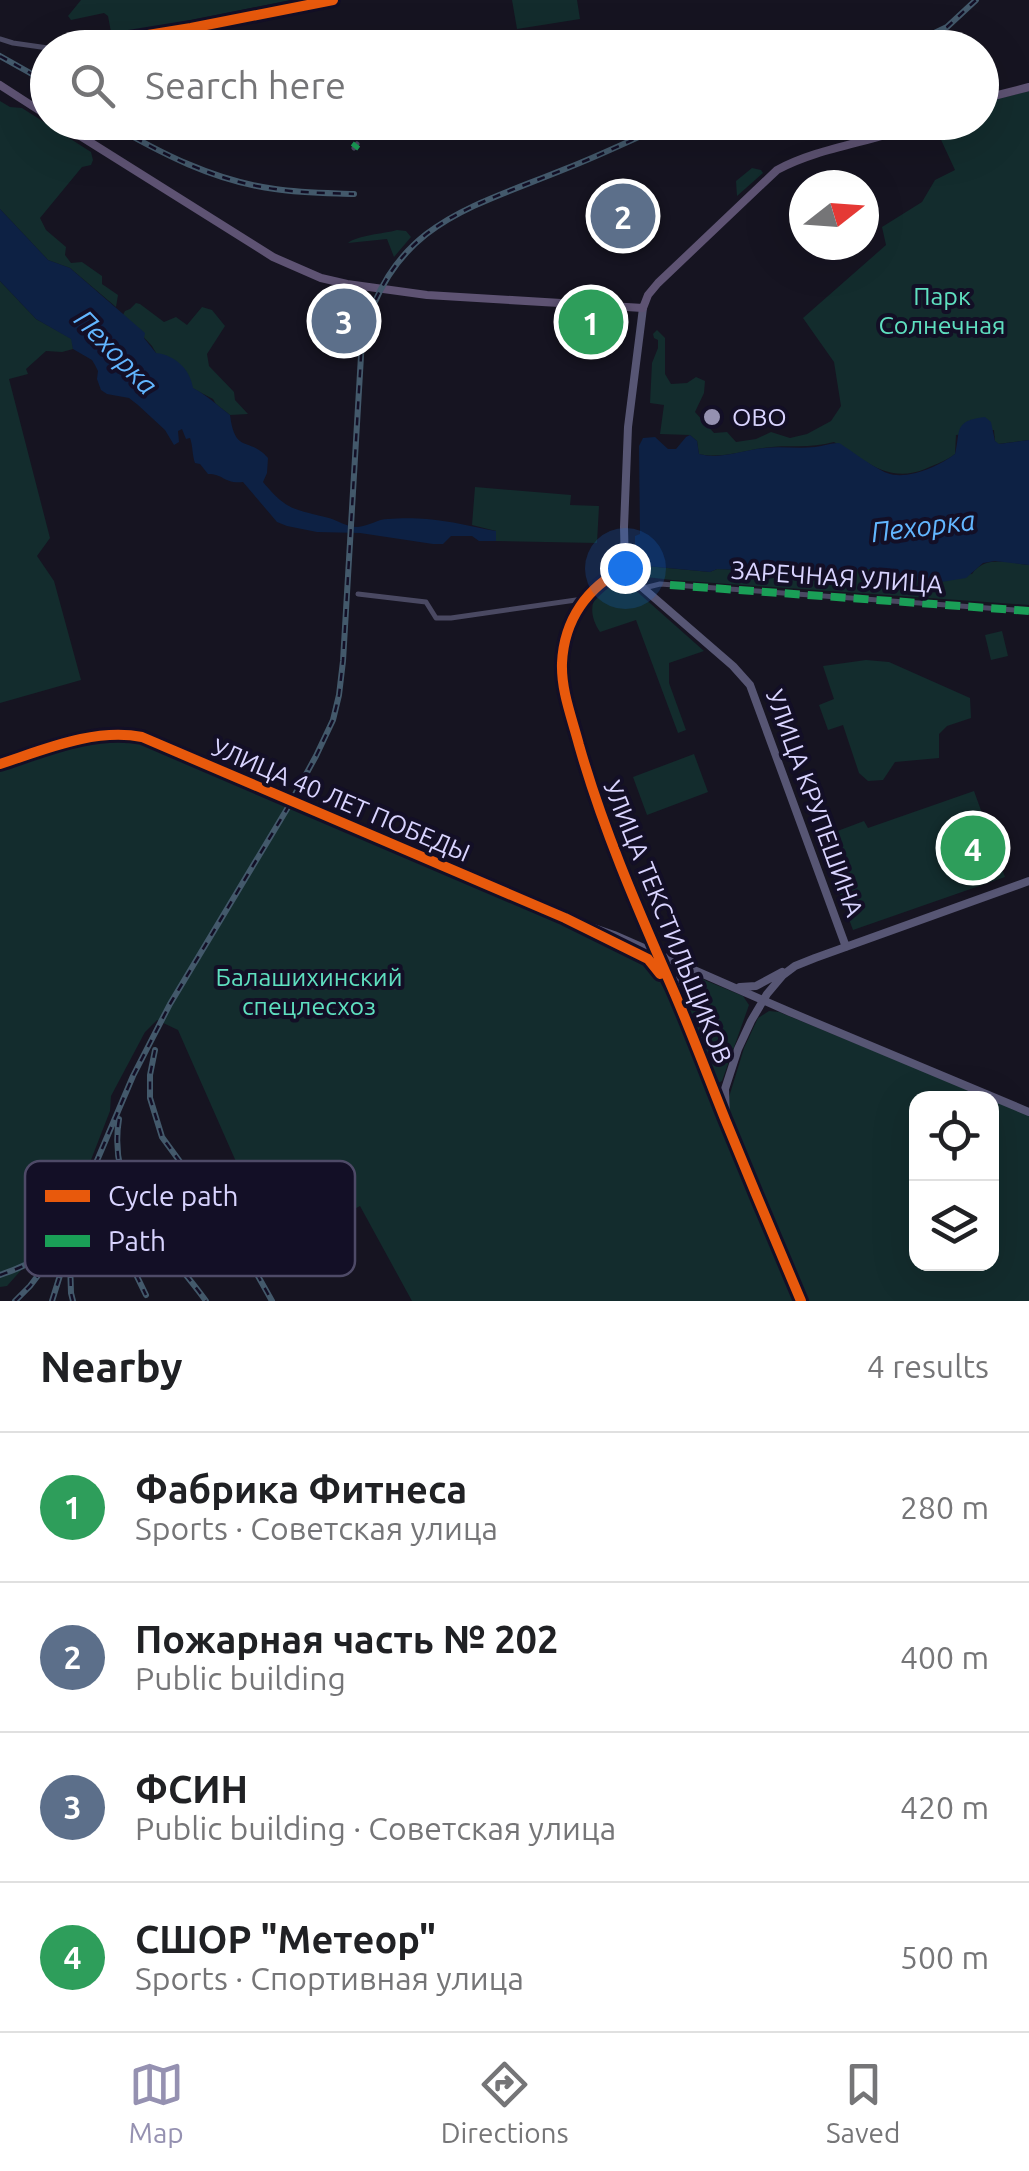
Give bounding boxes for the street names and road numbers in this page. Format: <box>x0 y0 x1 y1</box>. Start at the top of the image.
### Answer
street label: ЗАРЕЧНАЯ УЛИЦА <box>730 556 944 598</box>
street label: УЛИЦА КРУПЕШИНА <box>761 686 869 920</box>
street label: УЛИЦА 40 ЛЕТ ПОБЕДЫ <box>208 733 474 867</box>
street label: УЛИЦА ТЕКСТИЛЬЩИКОВ <box>598 776 738 1068</box>

